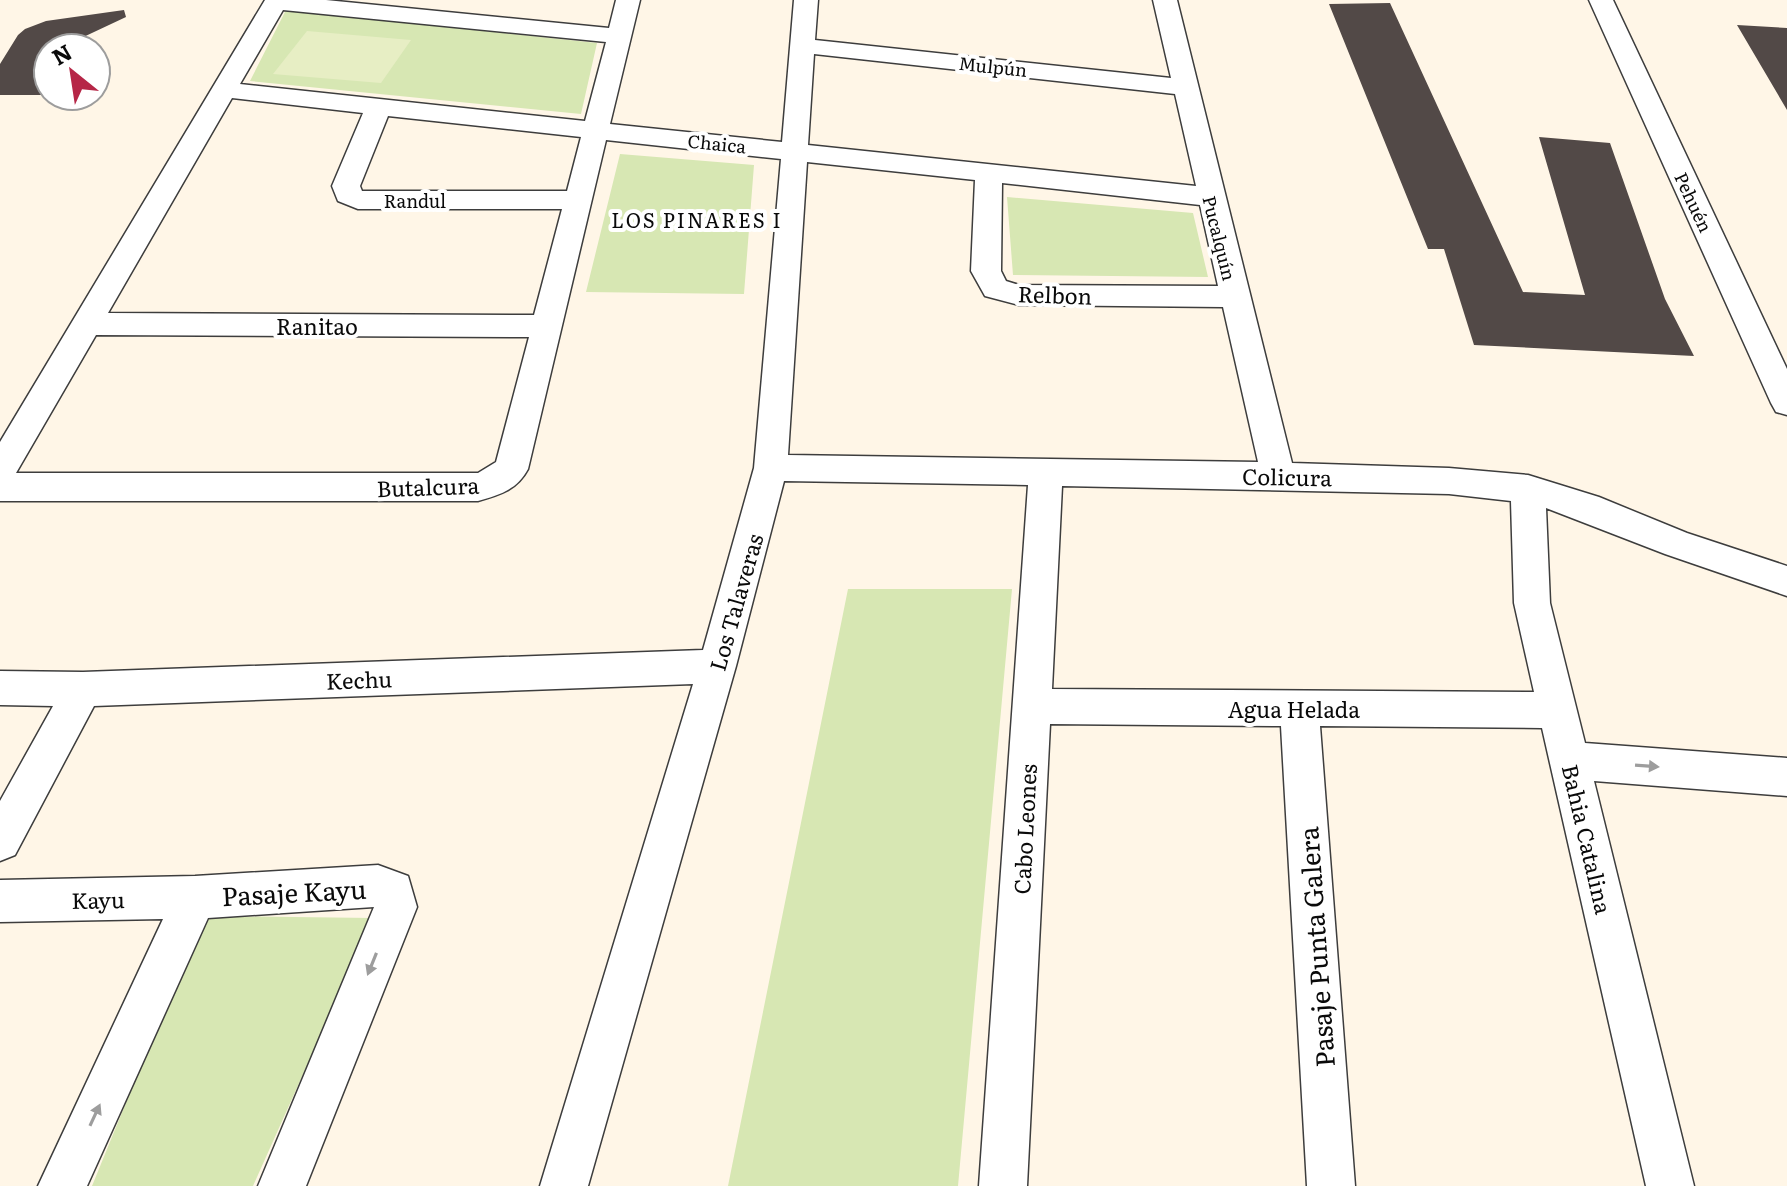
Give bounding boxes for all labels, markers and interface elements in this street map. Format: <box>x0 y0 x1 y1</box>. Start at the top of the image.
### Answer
north arrow <box>32 32 112 112</box>
text: N <box>45 34 77 72</box>
street label: Mulpún <box>957 49 1029 83</box>
street label: Chaica <box>686 127 748 160</box>
street label: Pehuén <box>1668 167 1720 237</box>
street label: Randul <box>384 187 446 214</box>
street label: Pucalquín <box>1196 193 1244 283</box>
district label: LOS PINARES I <box>611 204 783 234</box>
street label: Relbon <box>1017 276 1093 312</box>
street label: Ranitao <box>276 309 358 342</box>
street label: Colicura <box>1242 459 1332 493</box>
street label: Butalcura <box>376 468 480 504</box>
street label: Los Talaveras <box>700 529 770 675</box>
street label: Kechu <box>325 661 393 697</box>
street label: Agua Helada <box>1228 692 1360 725</box>
one-way arrow <box>1635 760 1660 773</box>
street label: Bahia Catalina <box>1555 761 1621 917</box>
street label: Cabo Leones <box>1004 763 1044 895</box>
street label: Pasaje Punta Galera <box>1287 825 1343 1069</box>
street label: Pasaje Kayu <box>221 868 367 914</box>
street label: Kayu <box>71 882 125 916</box>
one-way arrow <box>366 953 379 976</box>
one-way arrow <box>88 1103 102 1127</box>

